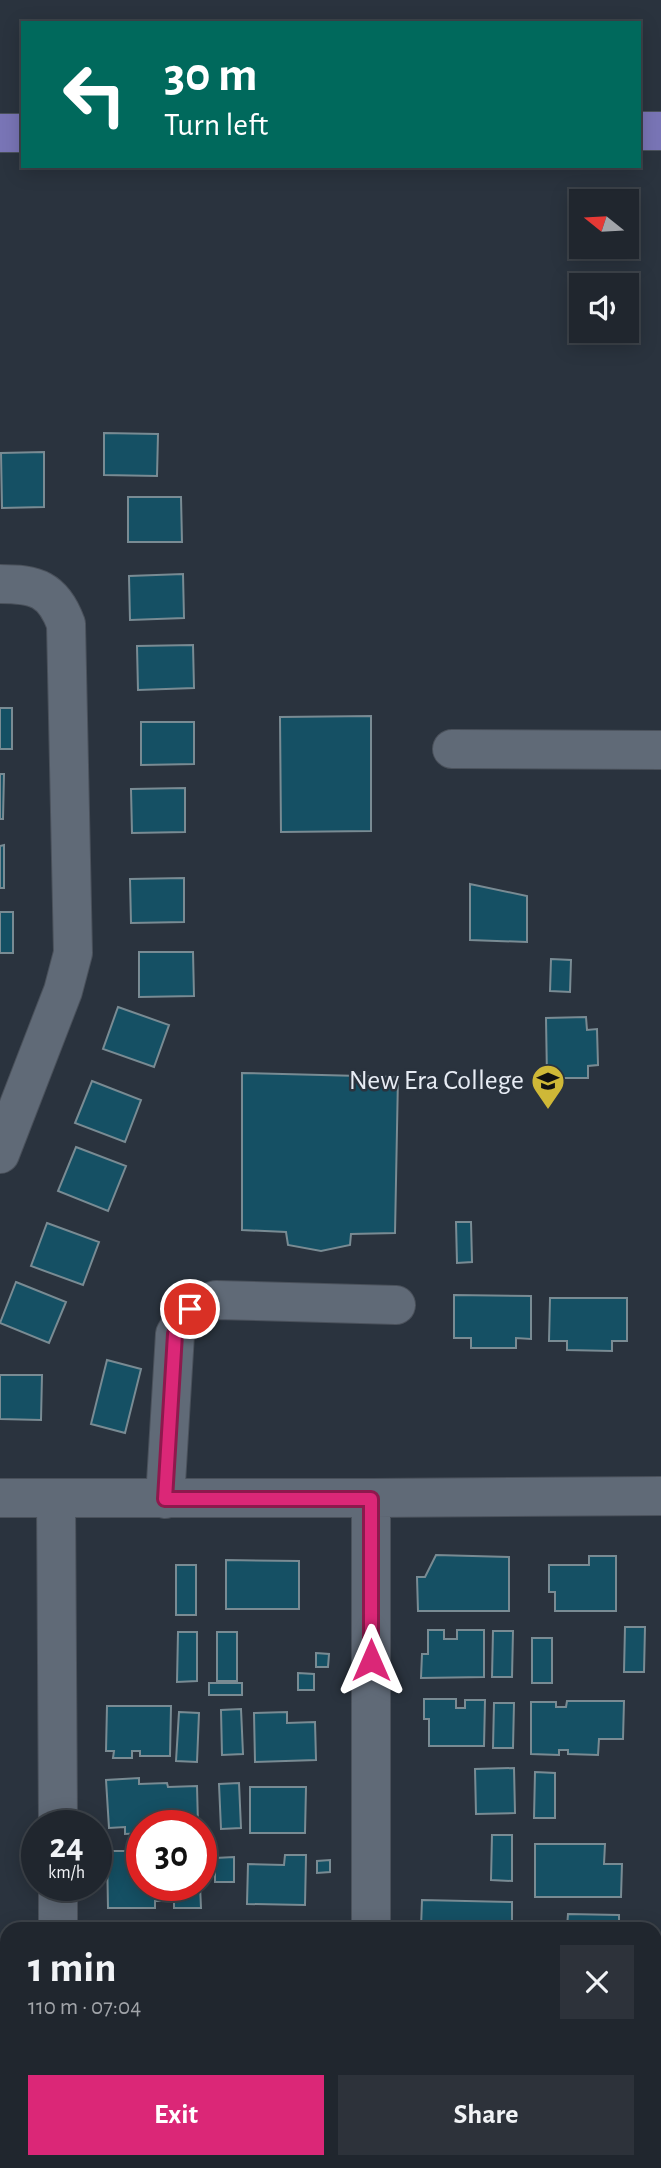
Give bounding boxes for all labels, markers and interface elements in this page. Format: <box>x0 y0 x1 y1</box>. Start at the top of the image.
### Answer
icon: left <box>49 49 140 140</box>
text: 30 m <box>164 51 258 100</box>
text: Turn left <box>164 109 268 141</box>
north arrow <box>569 189 639 259</box>
map controls <box>569 189 639 343</box>
button: sound <box>569 273 639 343</box>
school or university icon: New Era College <box>529 1062 567 1111</box>
place label: New Era College <box>349 1067 524 1095</box>
pin <box>160 1279 220 1339</box>
icon: arrive <box>171 1290 209 1328</box>
position arrow <box>334 1623 408 1697</box>
speed limit sign: 30 <box>126 1810 217 1901</box>
text: 24 <box>49 1829 84 1864</box>
text: km/h <box>48 1864 85 1882</box>
button: close <box>560 1945 634 2019</box>
text: 1 min <box>28 1947 117 1989</box>
text: 110 m · 07:04 <box>28 1996 141 2019</box>
button: Exit <box>28 2075 324 2155</box>
button: Share <box>338 2075 634 2155</box>

